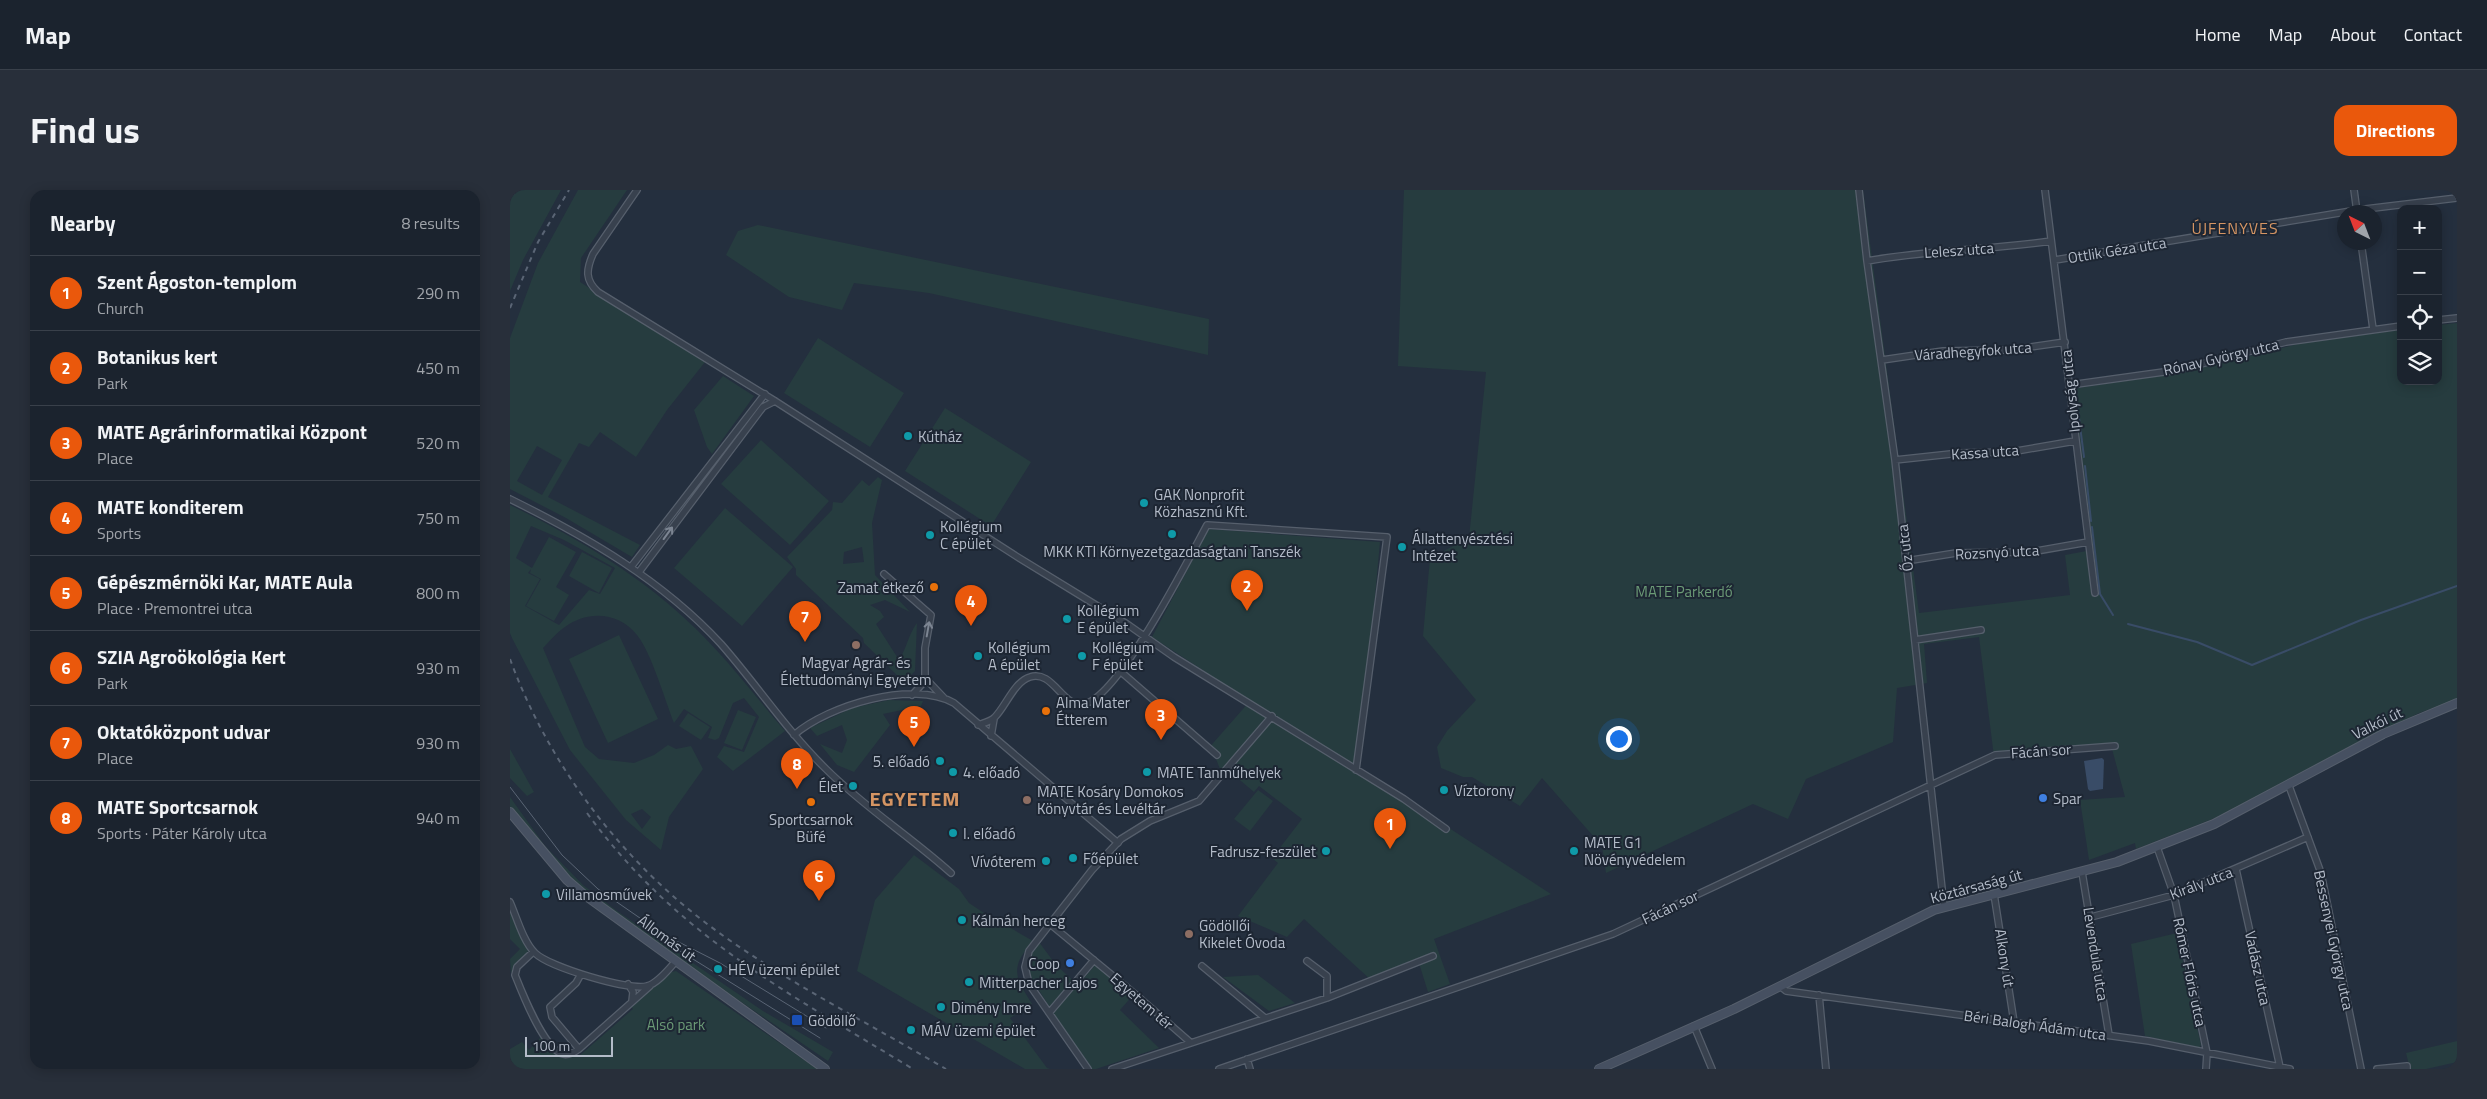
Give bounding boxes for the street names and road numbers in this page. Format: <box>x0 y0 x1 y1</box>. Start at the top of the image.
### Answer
street label: Ottlik Géza utca <box>2066 231 2168 269</box>
street label: Lelesz utca <box>1923 236 1995 264</box>
street label: Rónay György utca <box>2161 332 2281 381</box>
street label: Váradhegyfok utca <box>1914 335 2033 367</box>
street label: Ipolyság utca <box>2054 348 2086 433</box>
street label: Kassa utca <box>1950 438 2020 466</box>
street label: Őz utca <box>1891 523 1919 573</box>
street label: Rozsnyó utca <box>1954 538 2040 566</box>
street label: Valkói út <box>2348 700 2407 745</box>
street label: Fácán sor <box>2010 737 2072 765</box>
street label: Király utca <box>2166 860 2236 906</box>
street label: Köztársaság út <box>1928 863 2025 909</box>
street label: Bessenyei György utca <box>2308 868 2360 1012</box>
street label: Fácán sor <box>1638 884 1702 930</box>
street label: Levendula utca <box>2077 905 2115 1003</box>
street label: Állomás út <box>633 909 702 968</box>
street label: Rómer Flóris utca <box>2167 915 2213 1029</box>
street label: Alkony út <box>1989 927 2021 990</box>
street label: Vadász utca <box>2239 929 2277 1008</box>
street label: Egyetem tér <box>1105 967 1179 1035</box>
street label: Béri Balogh Ádám utca <box>1962 1004 2108 1046</box>

